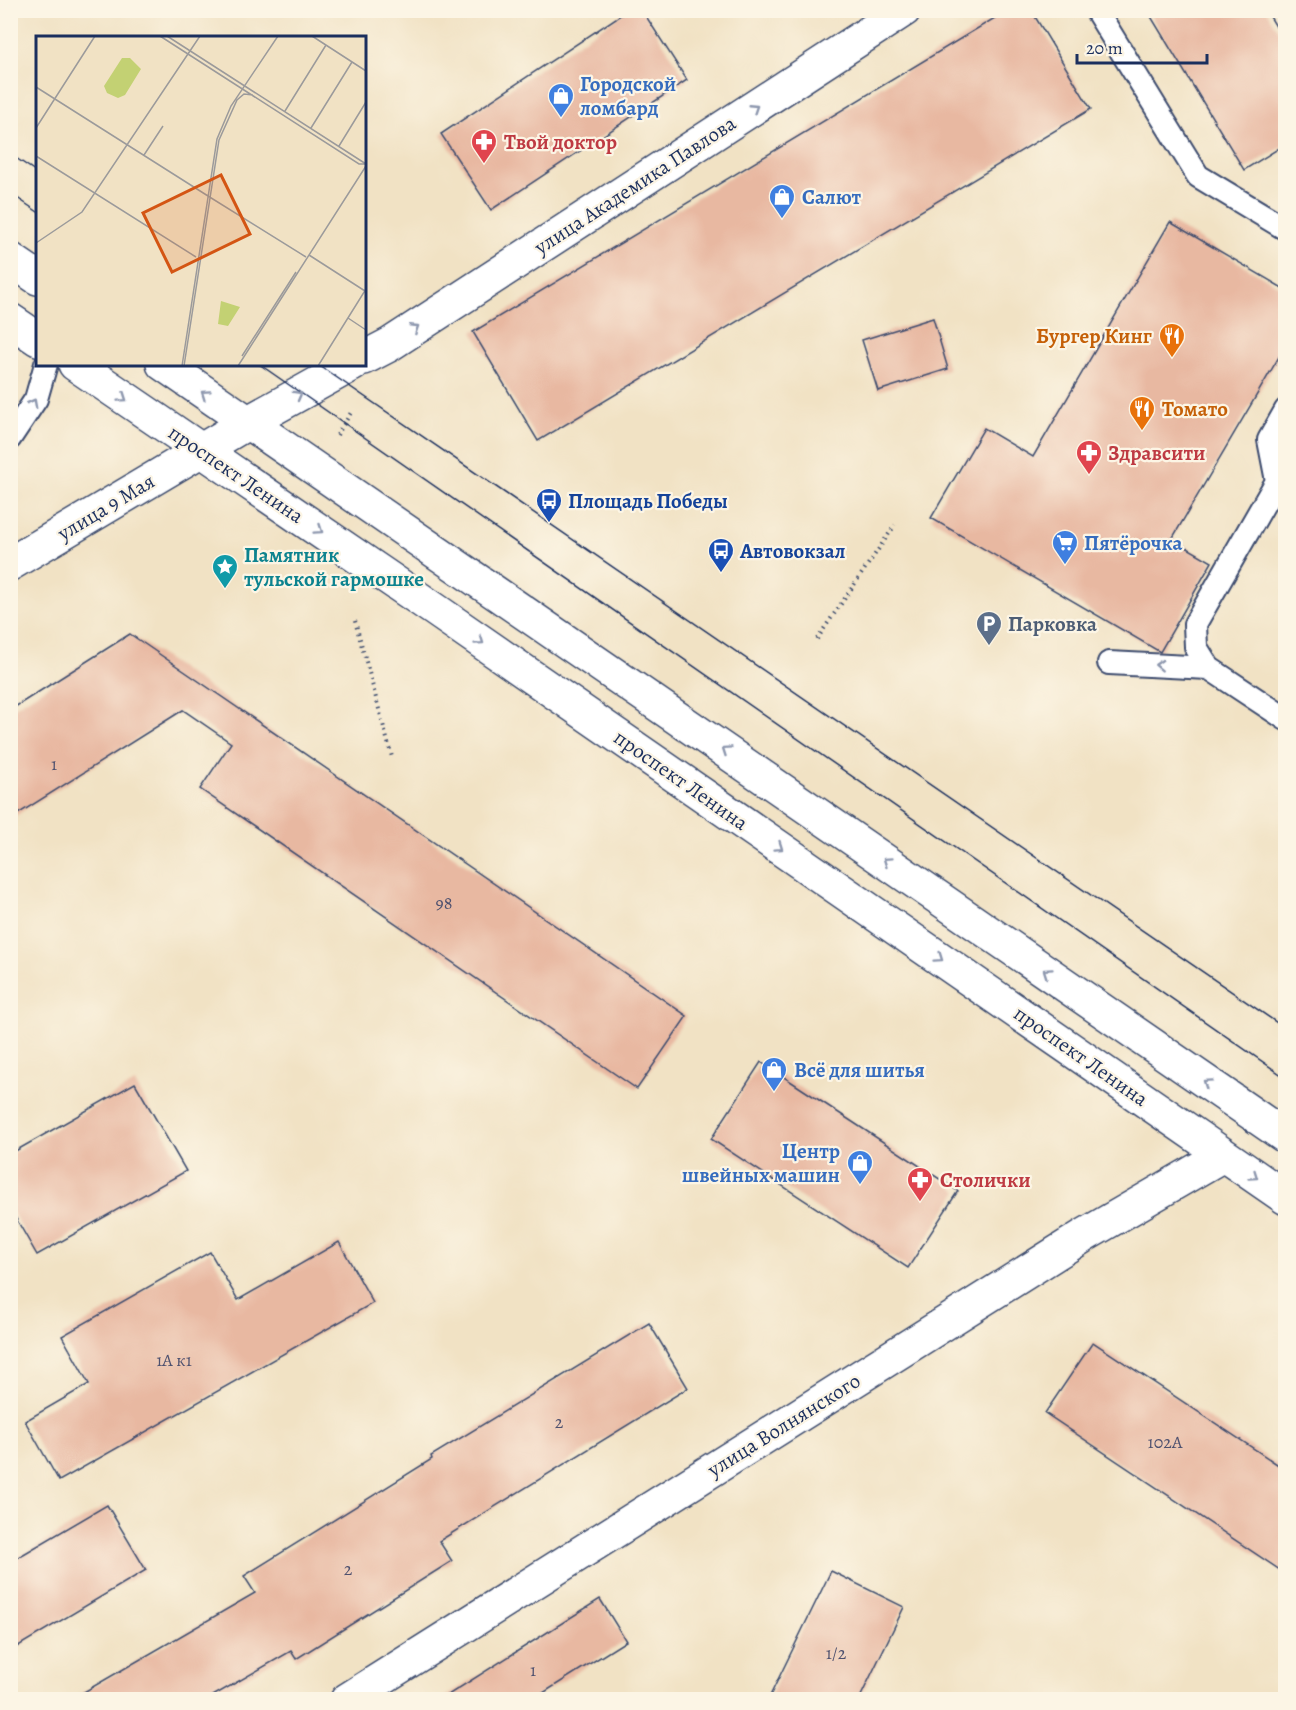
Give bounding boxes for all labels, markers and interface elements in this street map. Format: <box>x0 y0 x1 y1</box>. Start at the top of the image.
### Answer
scale bar <box>1077 27 1208 65</box>
inset map <box>36 36 366 366</box>
text: 20 m <box>1086 36 1123 60</box>
place label: Городской ломбард <box>579 70 676 122</box>
shop icon: Городской ломбард <box>546 81 576 119</box>
one-way arrow <box>748 103 758 115</box>
street label: улица Академика Павлова <box>528 109 742 261</box>
pharmacy icon: Твой доктор <box>469 127 499 165</box>
place label: Твой доктор <box>504 128 617 156</box>
shop icon: Салют <box>767 182 797 220</box>
place label: Салют <box>802 183 862 211</box>
restaurant icon: Бургер Кинг <box>1157 321 1187 359</box>
place label: Бургер Кинг <box>1036 322 1152 350</box>
one-way arrow <box>409 324 419 336</box>
one-way arrow <box>201 390 212 401</box>
one-way arrow <box>292 390 302 402</box>
one-way arrow <box>116 391 127 402</box>
restaurant icon: Томато <box>1127 394 1157 432</box>
place label: Томато <box>1162 395 1228 423</box>
one-way arrow <box>26 399 37 410</box>
street label: проспект Ленина <box>163 418 310 530</box>
pharmacy icon: Здравсити <box>1074 438 1104 476</box>
place label: Здравсити <box>1108 439 1205 467</box>
street label: улица 9 Мая <box>51 467 160 548</box>
bus stop icon: Площадь Победы <box>534 486 564 524</box>
place label: Площадь Победы <box>568 487 728 515</box>
one-way arrow <box>313 523 324 534</box>
supermarket icon: Пятёрочка <box>1050 528 1080 566</box>
place label: Пятёрочка <box>1084 529 1183 557</box>
bus stop icon: Автовокзал <box>706 536 736 574</box>
place label: Автовокзал <box>739 537 846 565</box>
place label: Памятник тульской гармошке <box>244 541 424 593</box>
place icon: Памятник тульской гармошке <box>210 552 240 590</box>
parking icon: Парковка <box>974 609 1004 647</box>
place label: Парковка <box>1008 610 1097 638</box>
one-way arrow <box>473 634 484 645</box>
one-way arrow <box>1155 659 1164 672</box>
street label: проспект Ленина <box>608 723 754 837</box>
one-way arrow <box>722 746 733 757</box>
house number: 1 <box>51 752 57 776</box>
one-way arrow <box>772 840 783 851</box>
one-way arrow <box>882 857 893 868</box>
house number: 98 <box>436 891 452 915</box>
one-way arrow <box>932 951 943 962</box>
one-way arrow <box>1043 968 1054 979</box>
street label: проспект Ленина <box>1008 999 1154 1113</box>
shop icon: Всё для шитья <box>759 1055 789 1093</box>
place label: Всё для шитья <box>794 1056 925 1084</box>
one-way arrow <box>1203 1079 1214 1090</box>
place label: Центр швейных машин <box>682 1137 840 1189</box>
shop icon: Центр швейных машин <box>845 1148 875 1186</box>
pharmacy icon: Столички <box>905 1165 935 1203</box>
place label: Столички <box>940 1166 1031 1194</box>
one-way arrow <box>1248 1169 1259 1180</box>
house number: 1А к1 <box>156 1348 192 1372</box>
street label: улица Волнянского <box>701 1367 866 1484</box>
house number: 2 <box>555 1410 564 1434</box>
house number: 102А <box>1148 1430 1183 1454</box>
house number: 2 <box>344 1557 353 1581</box>
house number: 1/2 <box>826 1641 847 1665</box>
house number: 1 <box>530 1658 536 1682</box>

